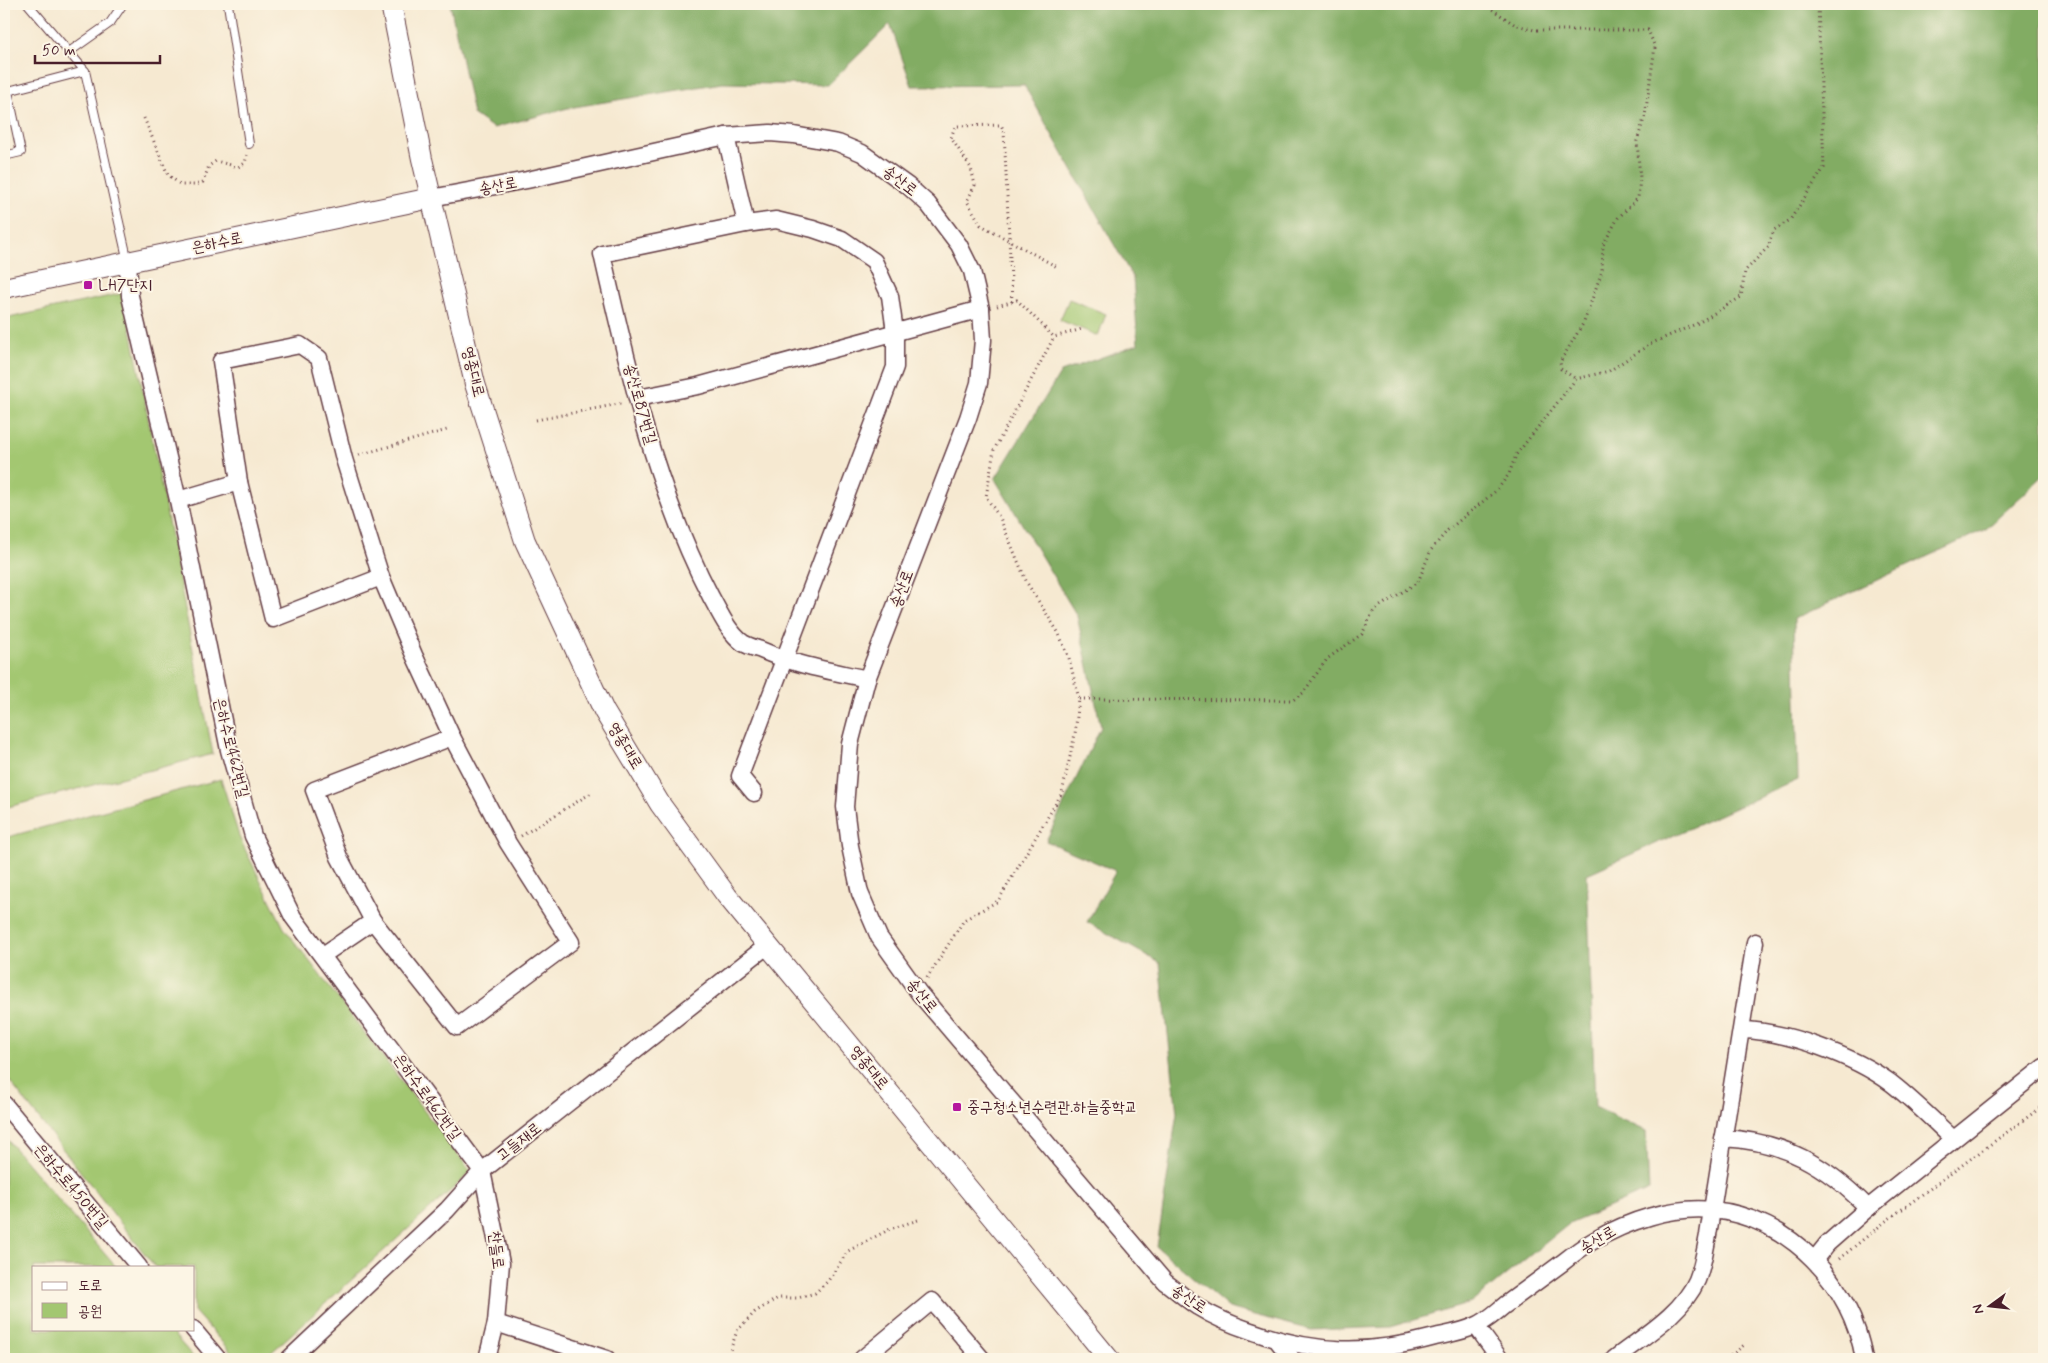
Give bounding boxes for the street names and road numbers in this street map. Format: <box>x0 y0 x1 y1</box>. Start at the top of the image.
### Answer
street label: 송산로 <box>878 161 922 201</box>
street label: 송산로 <box>477 172 519 200</box>
street label: 은하수로 <box>190 227 244 259</box>
street label: 영종대로 <box>457 344 489 400</box>
street label: 송산로87번길 <box>618 361 662 447</box>
street label: 송산로 <box>885 567 919 611</box>
street label: 은하수로462번길 <box>208 696 254 800</box>
street label: 영종대로 <box>603 719 647 773</box>
street label: 송산로 <box>902 974 942 1018</box>
street label: 영종대로 <box>845 1041 893 1095</box>
street label: 은하수로462번길 <box>388 1049 466 1145</box>
street label: 고들재로 <box>492 1118 546 1166</box>
street label: 은하수로450번길 <box>29 1139 113 1233</box>
street label: 송산로 <box>1576 1221 1620 1259</box>
street label: 찬들로 <box>483 1230 509 1270</box>
street label: 송산로 <box>1167 1279 1211 1319</box>

